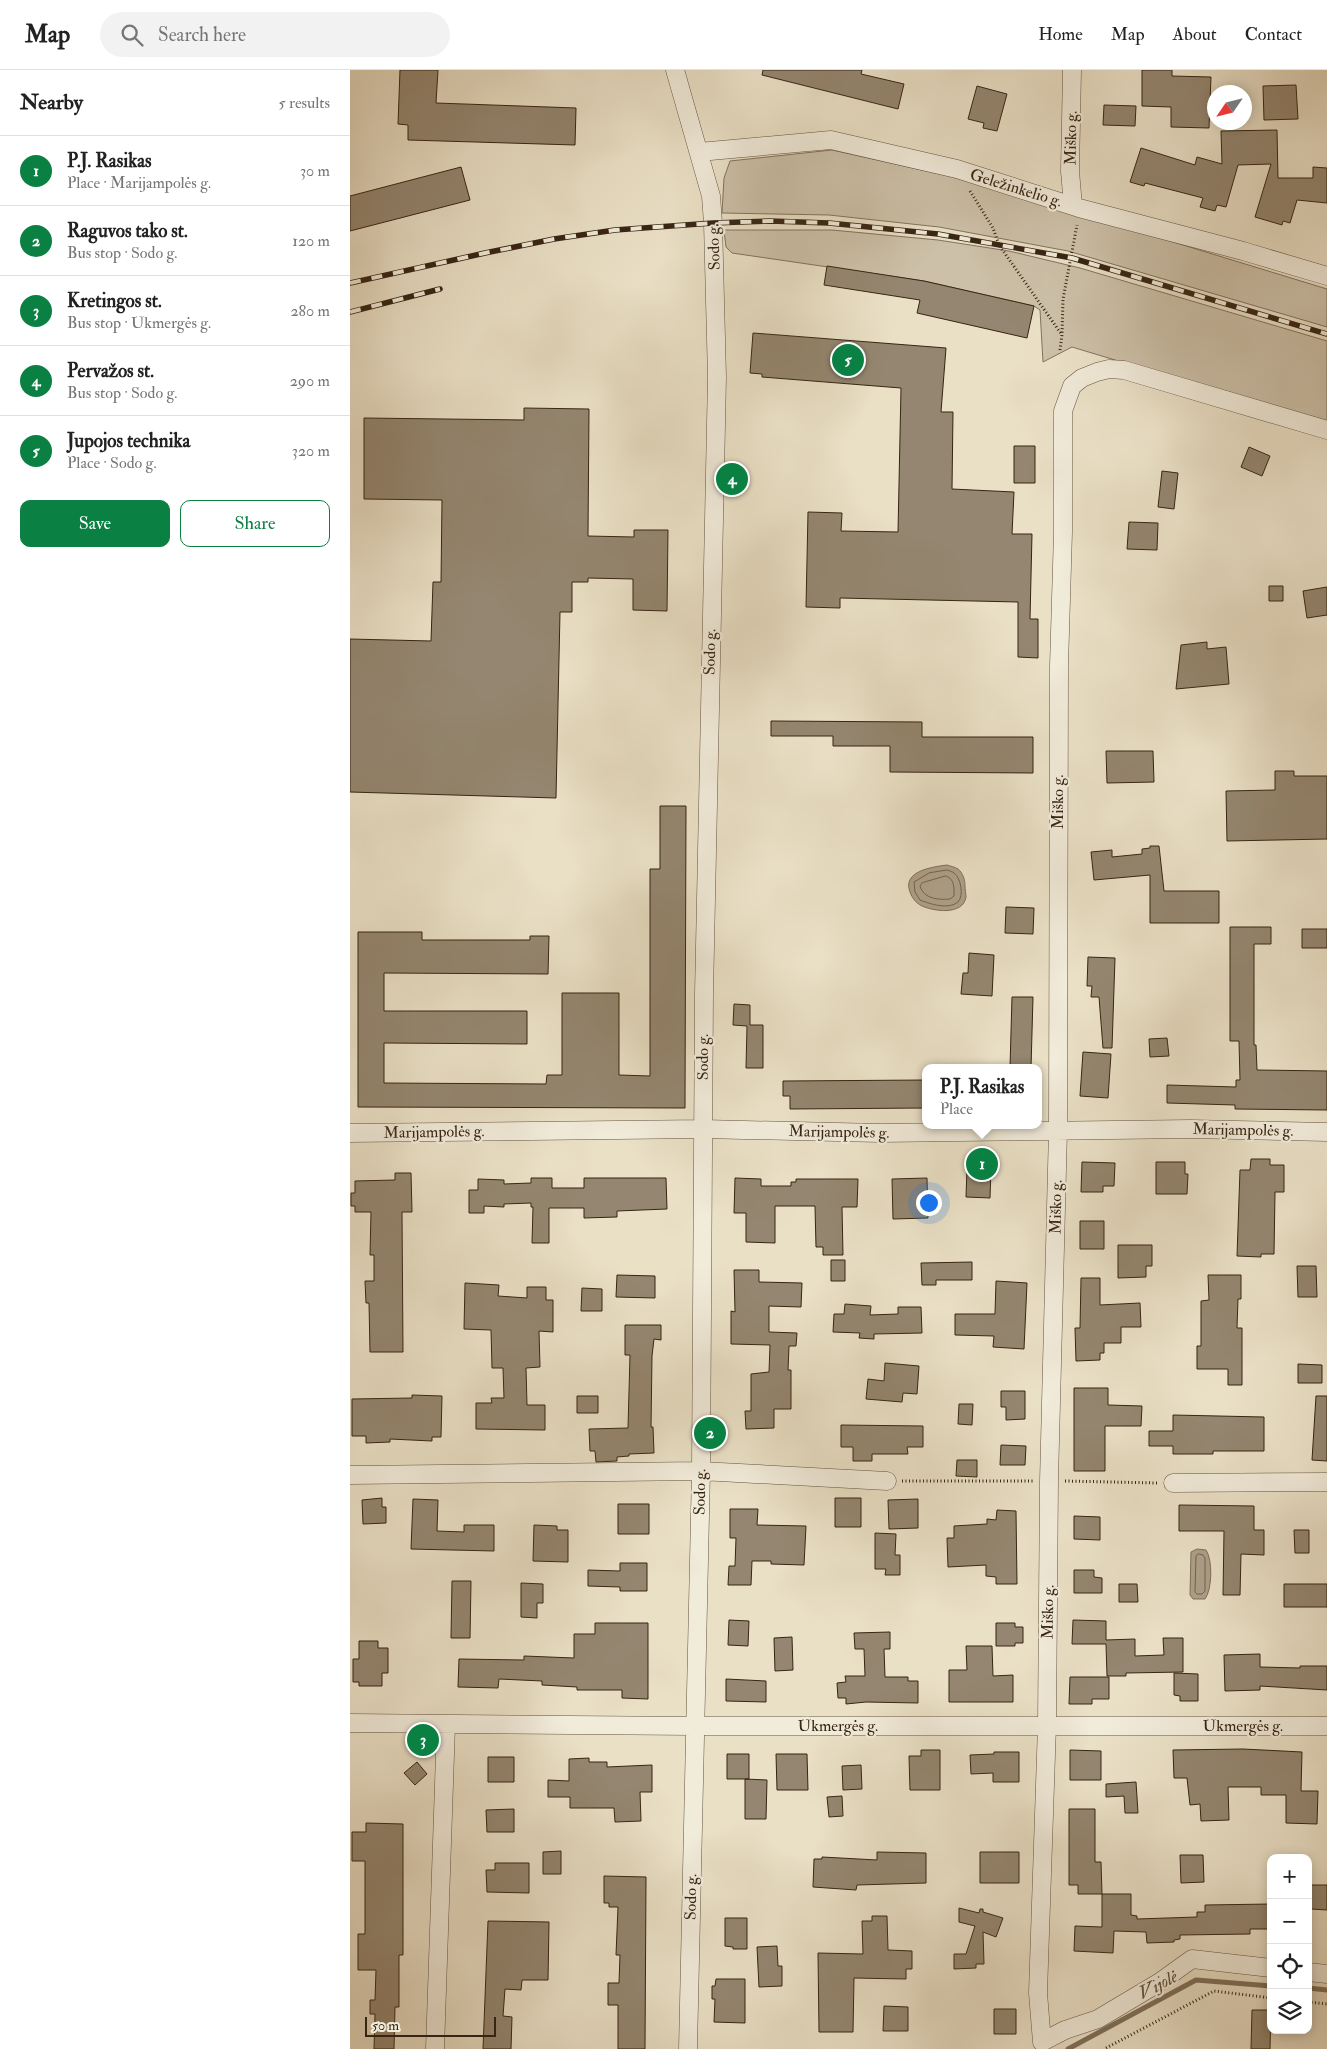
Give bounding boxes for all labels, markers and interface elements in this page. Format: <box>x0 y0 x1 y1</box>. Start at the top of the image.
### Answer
search box <box>100 12 450 57</box>
text: Map <box>25 19 70 50</box>
icon: search <box>118 21 146 49</box>
text: Search here <box>158 23 246 47</box>
text: Home <box>1038 23 1083 46</box>
text: Map <box>1111 23 1145 46</box>
text: About <box>1173 23 1217 46</box>
text: Contact <box>1245 23 1302 46</box>
north arrow <box>1207 85 1252 130</box>
text: Nearby <box>20 89 83 116</box>
text: 5 results <box>279 93 330 113</box>
street label: Miško g. <box>1061 111 1081 165</box>
text: P.J. Rasikas <box>67 149 151 173</box>
text: 1 <box>33 161 39 181</box>
text: 30 m <box>300 161 330 181</box>
street label: Geležinkelio g. <box>967 164 1065 212</box>
text: Place · Marijampolės g. <box>67 173 211 193</box>
text: Raguvos tako st. <box>67 219 188 243</box>
street label: Sodo g. <box>703 223 725 271</box>
text: 2 <box>32 231 40 251</box>
text: 120 m <box>292 231 330 251</box>
text: Bus stop · Sodo g. <box>67 243 177 263</box>
text: Kretingos st. <box>67 289 162 313</box>
text: 3 <box>33 301 39 321</box>
text: 280 m <box>290 301 330 321</box>
text: Bus stop · Ukmergės g. <box>67 313 211 333</box>
pin: 5 <box>832 341 864 379</box>
text: Pervažos st. <box>67 359 154 383</box>
text: 4 <box>32 371 40 391</box>
text: 290 m <box>290 371 330 391</box>
text: Bus stop · Sodo g. <box>67 383 177 403</box>
text: Jupojos technika <box>67 429 190 453</box>
text: 5 <box>32 441 40 461</box>
text: 320 m <box>292 441 330 461</box>
text: Place · Sodo g. <box>67 453 156 473</box>
pin: 4 <box>716 460 748 498</box>
button: Save <box>20 500 170 547</box>
button: Share <box>180 500 330 547</box>
street label: Sodo g. <box>700 629 720 675</box>
street label: Miško g. <box>1048 775 1068 829</box>
street label: Sodo g. <box>693 1034 713 1080</box>
popup <box>922 1064 1042 1129</box>
text: P.J. Rasikas <box>940 1075 1024 1099</box>
text: Place <box>940 1099 973 1119</box>
street label: Marijampolės g. <box>1192 1119 1294 1142</box>
street label: Marijampolės g. <box>383 1121 485 1144</box>
street label: Marijampolės g. <box>788 1121 890 1144</box>
pin: 1 <box>966 1145 998 1183</box>
street label: Miško g. <box>1046 1180 1066 1234</box>
your location <box>916 1190 942 1216</box>
pin: 2 <box>694 1414 726 1452</box>
street label: Sodo g. <box>690 1469 710 1515</box>
street label: Miško g. <box>1038 1585 1058 1639</box>
street label: Ukmergės g. <box>798 1716 878 1736</box>
street label: Ukmergės g. <box>1203 1716 1283 1736</box>
pin: 3 <box>407 1721 439 1759</box>
map controls <box>1267 1854 1312 2034</box>
button: + <box>1267 1854 1312 1899</box>
street label: Sodo g. <box>681 1874 701 1920</box>
button: − <box>1267 1899 1312 1944</box>
button: locate <box>1267 1944 1312 1989</box>
water label: Vijolė <box>1134 1965 1183 2005</box>
button: layers <box>1267 1989 1312 2034</box>
scale bar <box>365 2014 496 2037</box>
text: 50 m <box>372 2017 399 2034</box>

